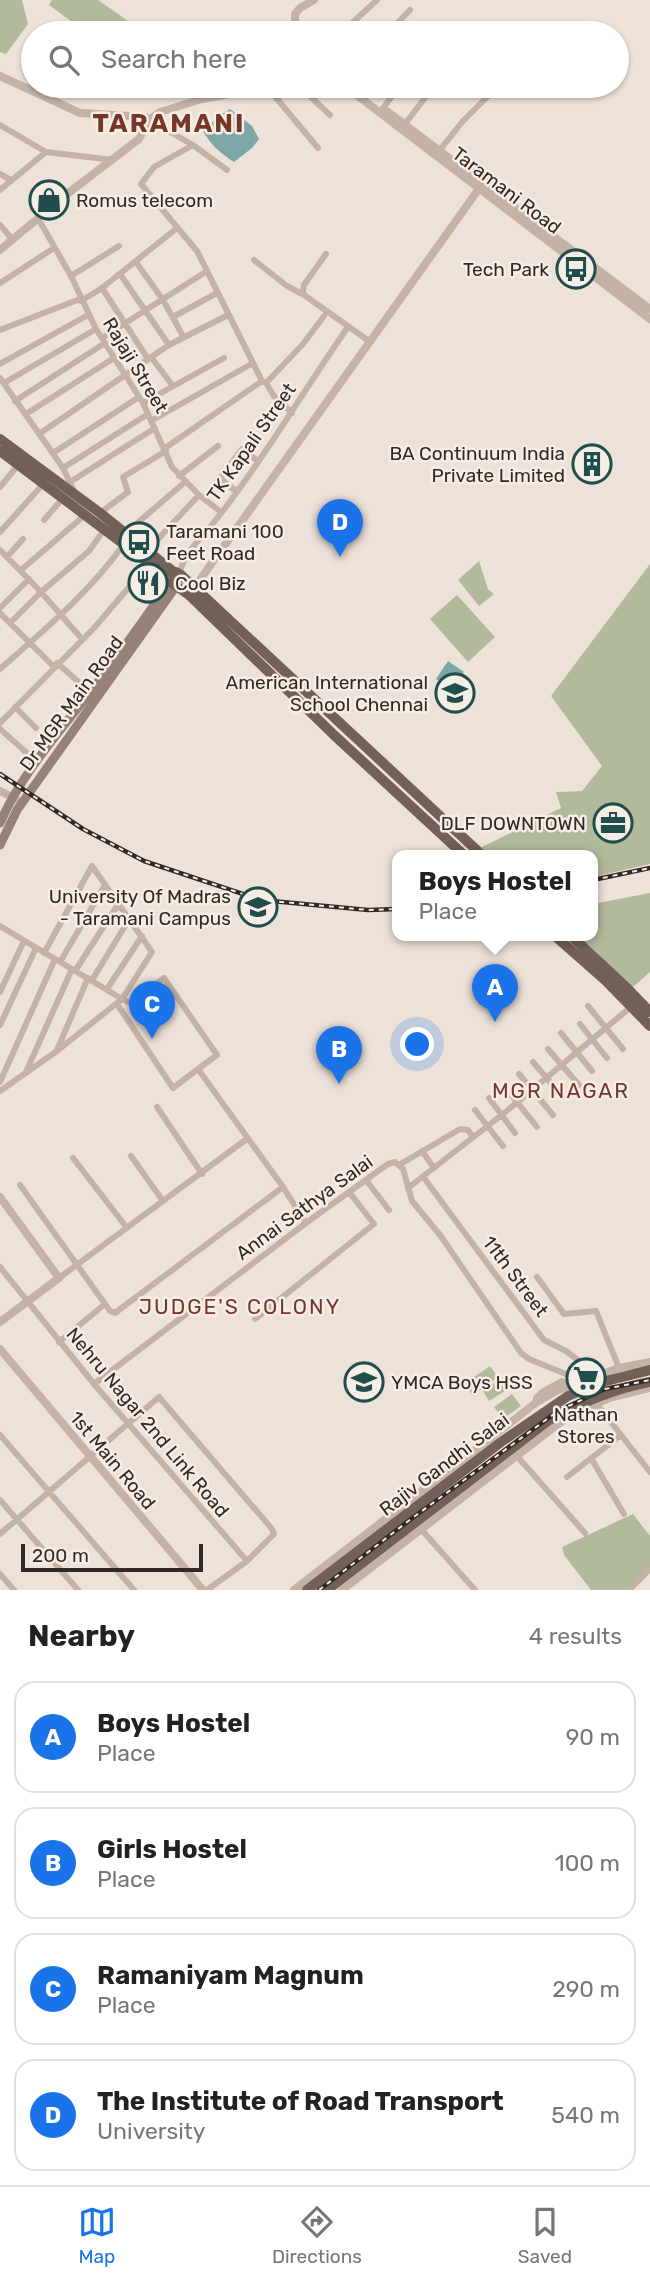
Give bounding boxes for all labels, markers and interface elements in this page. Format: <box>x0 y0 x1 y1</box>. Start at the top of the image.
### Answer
search box <box>21 21 629 98</box>
icon: search <box>45 41 83 79</box>
text: Search here <box>101 44 247 75</box>
district label: TARAMANI <box>93 108 246 139</box>
street label: Taramani Road <box>448 142 566 239</box>
shop icon: Romus telecom <box>28 179 70 221</box>
place label: Romus telecom <box>76 189 213 212</box>
bus stop icon: Tech Park <box>555 248 597 290</box>
place label: Tech Park <box>463 258 549 281</box>
street label: Rajaji Street <box>98 313 173 418</box>
street label: TK Kapali Street <box>202 378 301 506</box>
place label: BA Continuum India Private Limited <box>390 442 565 487</box>
building icon: BA Continuum India Private Limited <box>571 443 613 485</box>
pin: D <box>317 499 363 557</box>
place label: Taramani 100 Feet Road <box>166 520 284 565</box>
bus stop icon: Taramani 100 Feet Road <box>118 521 160 563</box>
restaurant icon: Cool Biz <box>127 562 169 604</box>
place label: Cool Biz <box>175 572 246 595</box>
street label: Dr MGR Main Road <box>15 631 128 775</box>
place label: American International School Chennai <box>225 671 428 716</box>
school or university icon: American International School Chennai <box>434 672 476 714</box>
office icon: DLF DOWNTOWN <box>592 802 634 844</box>
place label: DLF DOWNTOWN <box>441 812 586 835</box>
popup <box>392 850 598 941</box>
text: Boys Hostel <box>418 866 572 897</box>
place label: University Of Madras - Taramani Campus <box>49 885 231 930</box>
school or university icon: University Of Madras - Taramani Campus <box>237 886 279 928</box>
text: Place <box>418 897 477 925</box>
pin: A <box>472 964 518 1022</box>
pin: C <box>129 981 175 1039</box>
pin: B <box>316 1026 362 1084</box>
your location <box>400 1027 434 1061</box>
district label: MGR NAGAR <box>492 1078 630 1103</box>
street label: Annai Sathya Salai <box>231 1150 377 1265</box>
street label: 11th Street <box>478 1232 554 1322</box>
district label: JUDGE'S COLONY <box>139 1294 341 1319</box>
street label: Nehru Nagar 2nd Link Road <box>62 1323 234 1522</box>
supermarket icon: Nathan Stores <box>565 1357 607 1399</box>
school or university icon: YMCA Boys HSS <box>343 1361 385 1403</box>
place label: YMCA Boys HSS <box>391 1371 533 1394</box>
place label: Nathan Stores <box>554 1403 618 1448</box>
street label: 1st Main Road <box>65 1406 160 1514</box>
street label: Rajiv Gandhi Salai <box>375 1408 514 1521</box>
scale bar <box>21 1541 203 1573</box>
text: 200 m <box>32 1544 89 1567</box>
text: Nearby <box>28 1618 135 1654</box>
text: 4 results <box>529 1622 622 1650</box>
text: Boys Hostel <box>97 1708 250 1739</box>
text: A <box>45 1723 61 1751</box>
text: 90 m <box>566 1723 620 1751</box>
text: Place <box>97 1739 156 1767</box>
text: Girls Hostel <box>97 1834 247 1865</box>
text: B <box>45 1849 61 1877</box>
text: 100 m <box>555 1849 620 1877</box>
text: Place <box>97 1865 156 1893</box>
text: Ramaniyam Magnum <box>97 1960 364 1991</box>
text: C <box>45 1975 61 2003</box>
text: 290 m <box>552 1975 620 2003</box>
text: Place <box>97 1991 156 2019</box>
text: The Institute of Road Transport <box>97 2086 504 2117</box>
text: D <box>45 2101 61 2129</box>
text: 540 m <box>551 2101 620 2129</box>
text: University <box>97 2117 206 2145</box>
tab: Map <box>78 2203 116 2268</box>
tab: Directions <box>272 2203 362 2268</box>
tab: Saved <box>518 2203 572 2268</box>

